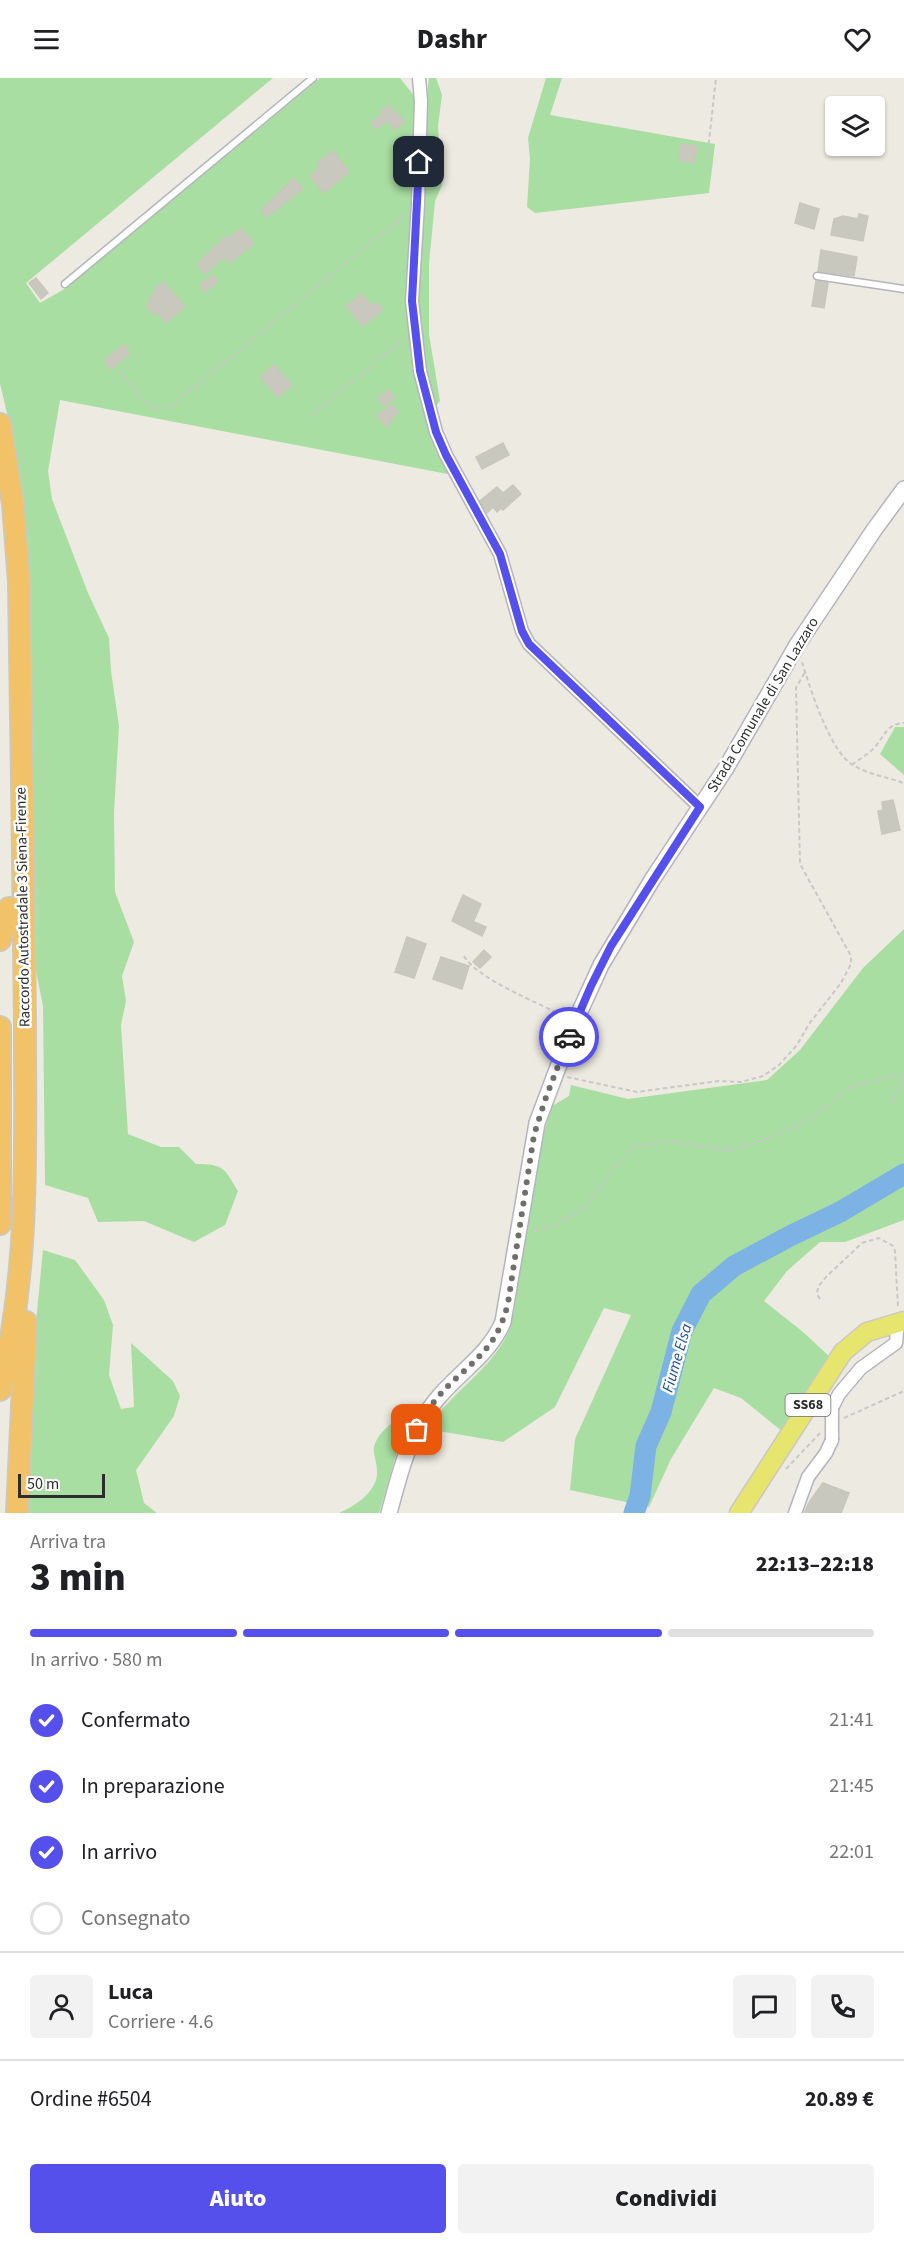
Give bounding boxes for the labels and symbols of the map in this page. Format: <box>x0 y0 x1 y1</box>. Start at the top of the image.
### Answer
pin <box>393 136 444 187</box>
street label: Strada Comunale di San Lazzaro <box>702 613 824 797</box>
street label: Raccordo Autostradale 3 Siena-Firenze <box>10 787 36 1027</box>
courier <box>539 1007 599 1067</box>
water label: Fiume Elsa <box>657 1321 697 1395</box>
road number: SS68 <box>786 1394 830 1416</box>
pin <box>391 1404 442 1455</box>
scale bar <box>18 1471 105 1498</box>

